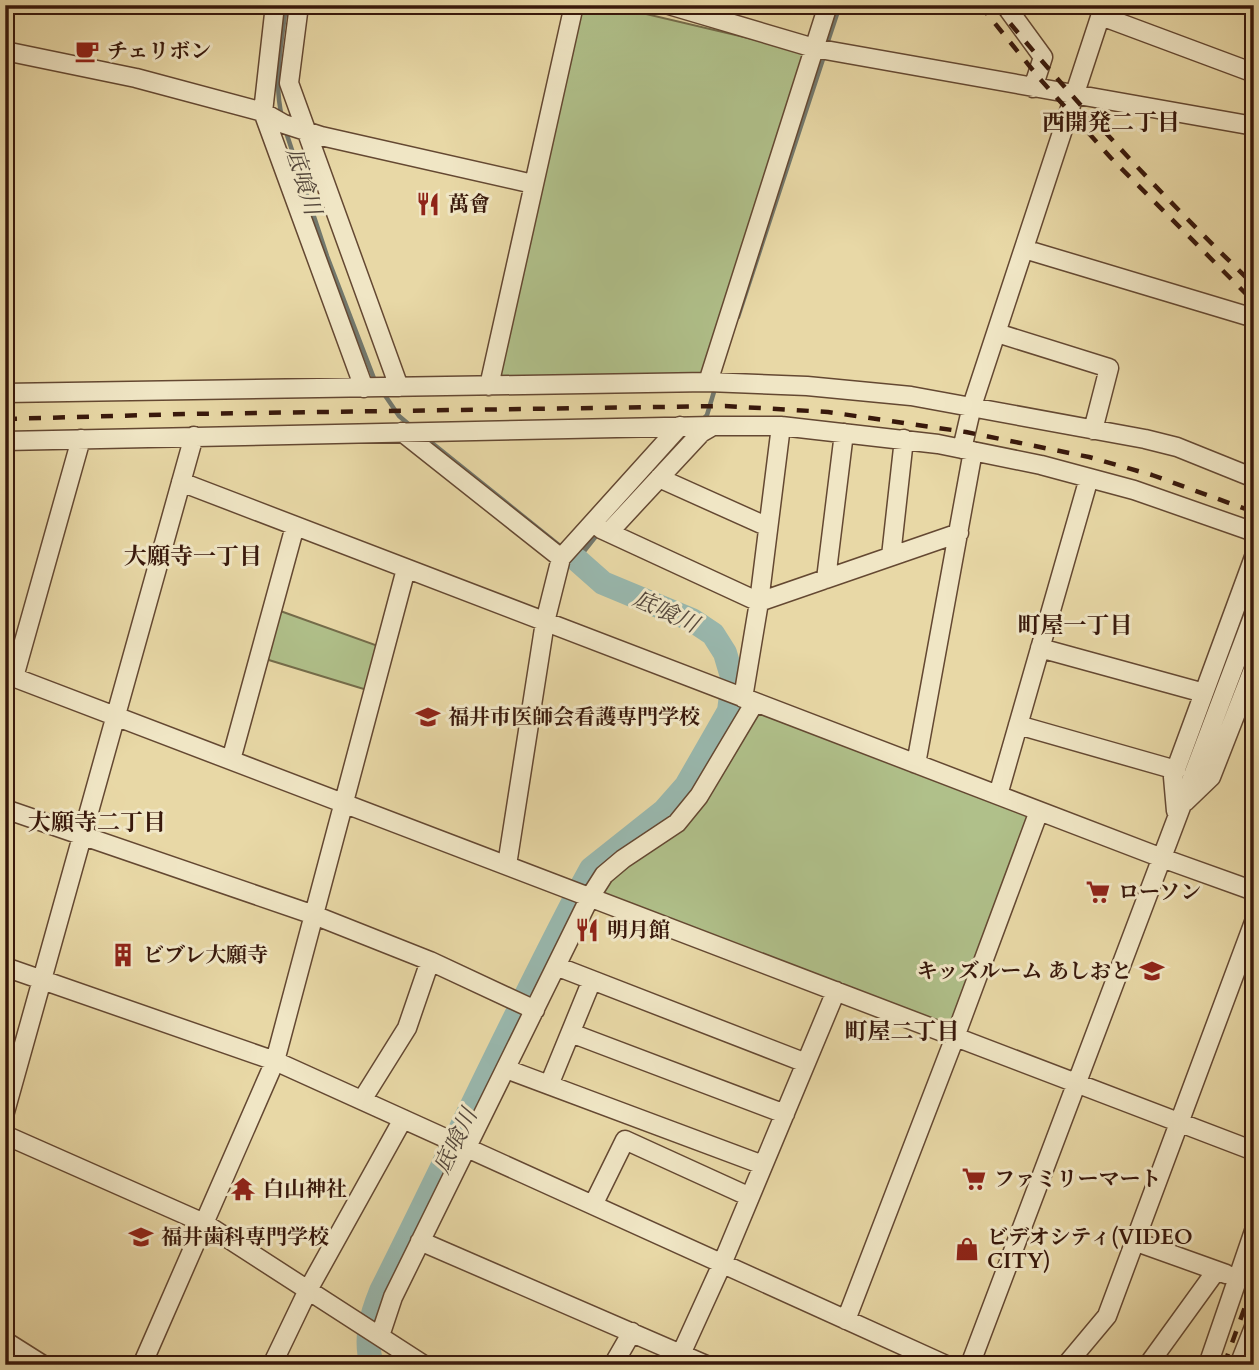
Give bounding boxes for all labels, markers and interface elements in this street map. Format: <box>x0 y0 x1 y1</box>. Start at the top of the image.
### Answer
cafe icon: チェリボン <box>73 37 101 65</box>
place label: チェリボン <box>107 37 211 66</box>
district label: 西開発二丁目 <box>1042 107 1180 138</box>
water label: 底喰川 <box>279 144 329 222</box>
restaurant icon: 萬會 <box>414 190 442 218</box>
place label: 萬會 <box>448 190 490 219</box>
district label: 大願寺一丁目 <box>124 541 262 572</box>
water label: 底喰川 <box>628 583 706 641</box>
district label: 町屋一丁目 <box>1018 610 1133 641</box>
school or university icon: 福井市医師会看護専門学校 <box>414 703 442 731</box>
place label: 福井市医師会看護専門学校 <box>448 703 700 732</box>
district label: 大願寺二丁目 <box>28 807 166 838</box>
supermarket icon: ローソン <box>1084 878 1112 906</box>
place label: ローソン <box>1118 878 1201 907</box>
restaurant icon: 明月館 <box>573 916 601 944</box>
place label: 明月館 <box>607 916 670 945</box>
building icon: ビブレ大願寺 <box>109 941 137 969</box>
place label: ビブレ大願寺 <box>143 941 268 970</box>
place label: キッズルーム あしおと <box>917 957 1132 986</box>
school or university icon: キッズルーム あしおと <box>1138 957 1166 985</box>
district label: 町屋二丁目 <box>845 1016 960 1047</box>
water label: 底喰川 <box>426 1101 486 1179</box>
supermarket icon: ファミリーマート <box>960 1165 988 1193</box>
place label: ファミリーマート <box>994 1165 1162 1194</box>
temple icon: 白山神社 <box>229 1175 257 1203</box>
place label: 白山神社 <box>263 1175 347 1204</box>
school or university icon: 福井歯科専門学校 <box>127 1223 155 1251</box>
place label: 福井歯科専門学校 <box>161 1223 329 1252</box>
place label: ビデオシティ(VIDEO CITY) <box>987 1223 1193 1276</box>
shop icon: ビデオシティ(VIDEO CITY) <box>953 1235 981 1263</box>

